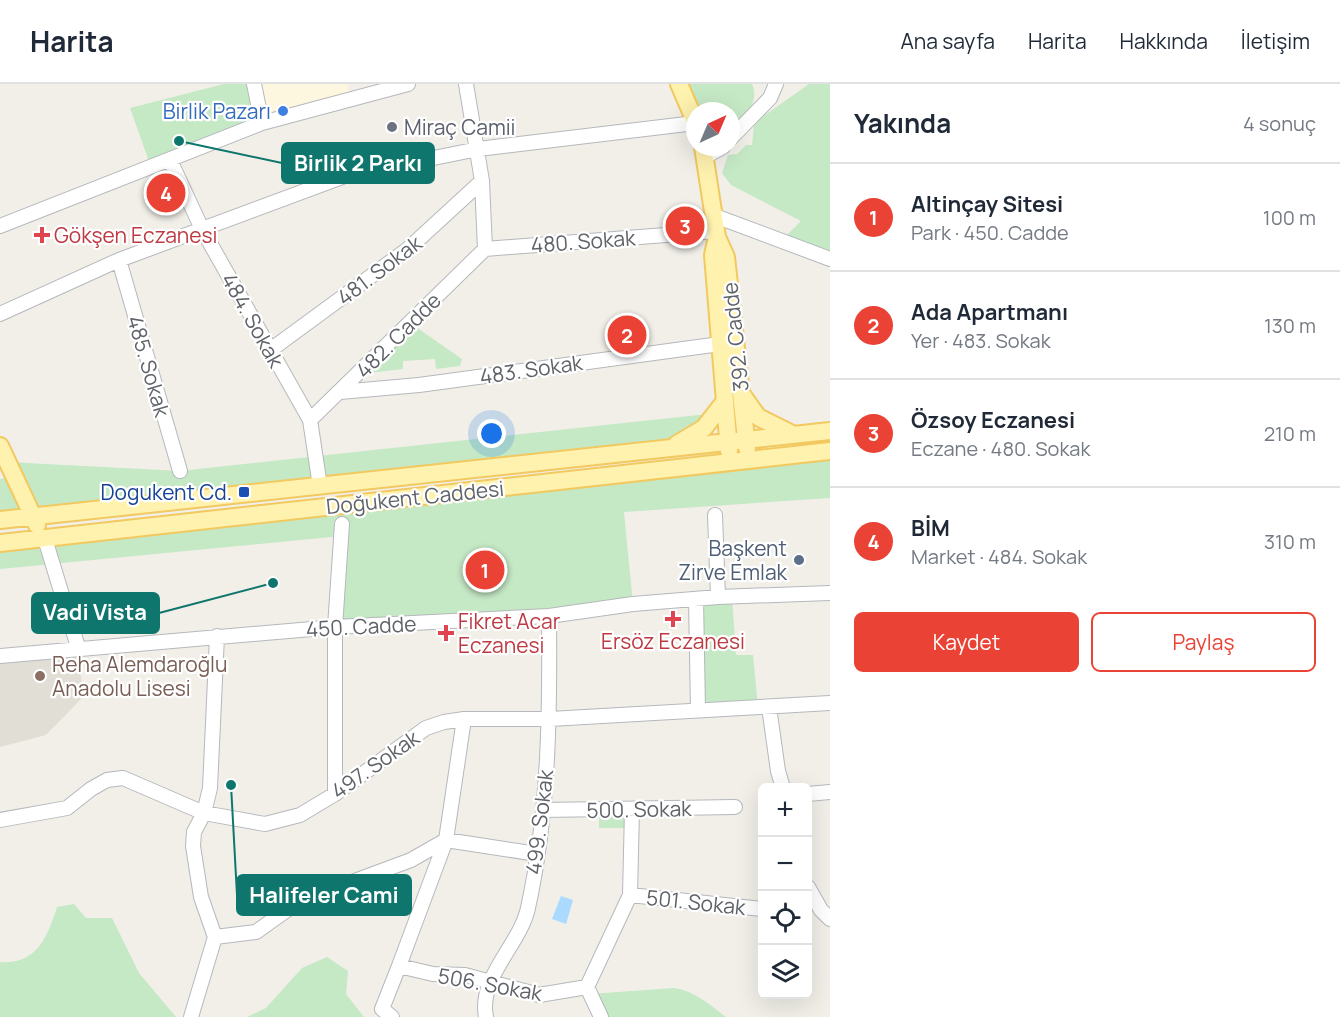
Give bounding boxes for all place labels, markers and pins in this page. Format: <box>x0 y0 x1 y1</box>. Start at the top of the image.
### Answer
place label: Birlik Pazarı <box>163 97 271 125</box>
marker: Birlik Pazarı <box>276 104 290 118</box>
place label: Miraç Camii <box>404 113 516 141</box>
marker: Miraç Camii <box>385 120 399 134</box>
callout: Birlik 2 Parkı <box>282 143 434 183</box>
pin: 4 <box>146 170 186 216</box>
pin: 3 <box>666 204 704 248</box>
place label: Gökşen Eczanesi <box>54 221 217 249</box>
marker: Gökşen Eczanesi <box>35 228 49 242</box>
pin: 2 <box>608 312 646 358</box>
place label: Dogukent Cd. <box>101 478 232 506</box>
marker: Dogukent Cd. <box>237 485 251 499</box>
place label: Başkent Zirve Emlak <box>678 534 788 586</box>
pin: 1 <box>466 548 504 592</box>
marker: Başkent Zirve Emlak <box>792 553 806 567</box>
callout: Vadi Vista <box>32 593 159 633</box>
place label: Fikret Acar Eczanesi <box>458 607 561 659</box>
marker: Ersöz Eczanesi <box>666 612 680 626</box>
marker: Fikret Acar Eczanesi <box>439 626 453 640</box>
place label: Ersöz Eczanesi <box>601 627 745 655</box>
place label: Reha Alemdaroğlu Anadolu Lisesi <box>52 650 227 702</box>
marker: Reha Alemdaroğlu Anadolu Lisesi <box>33 669 47 683</box>
callout: Halifeler Cami <box>237 875 411 915</box>

